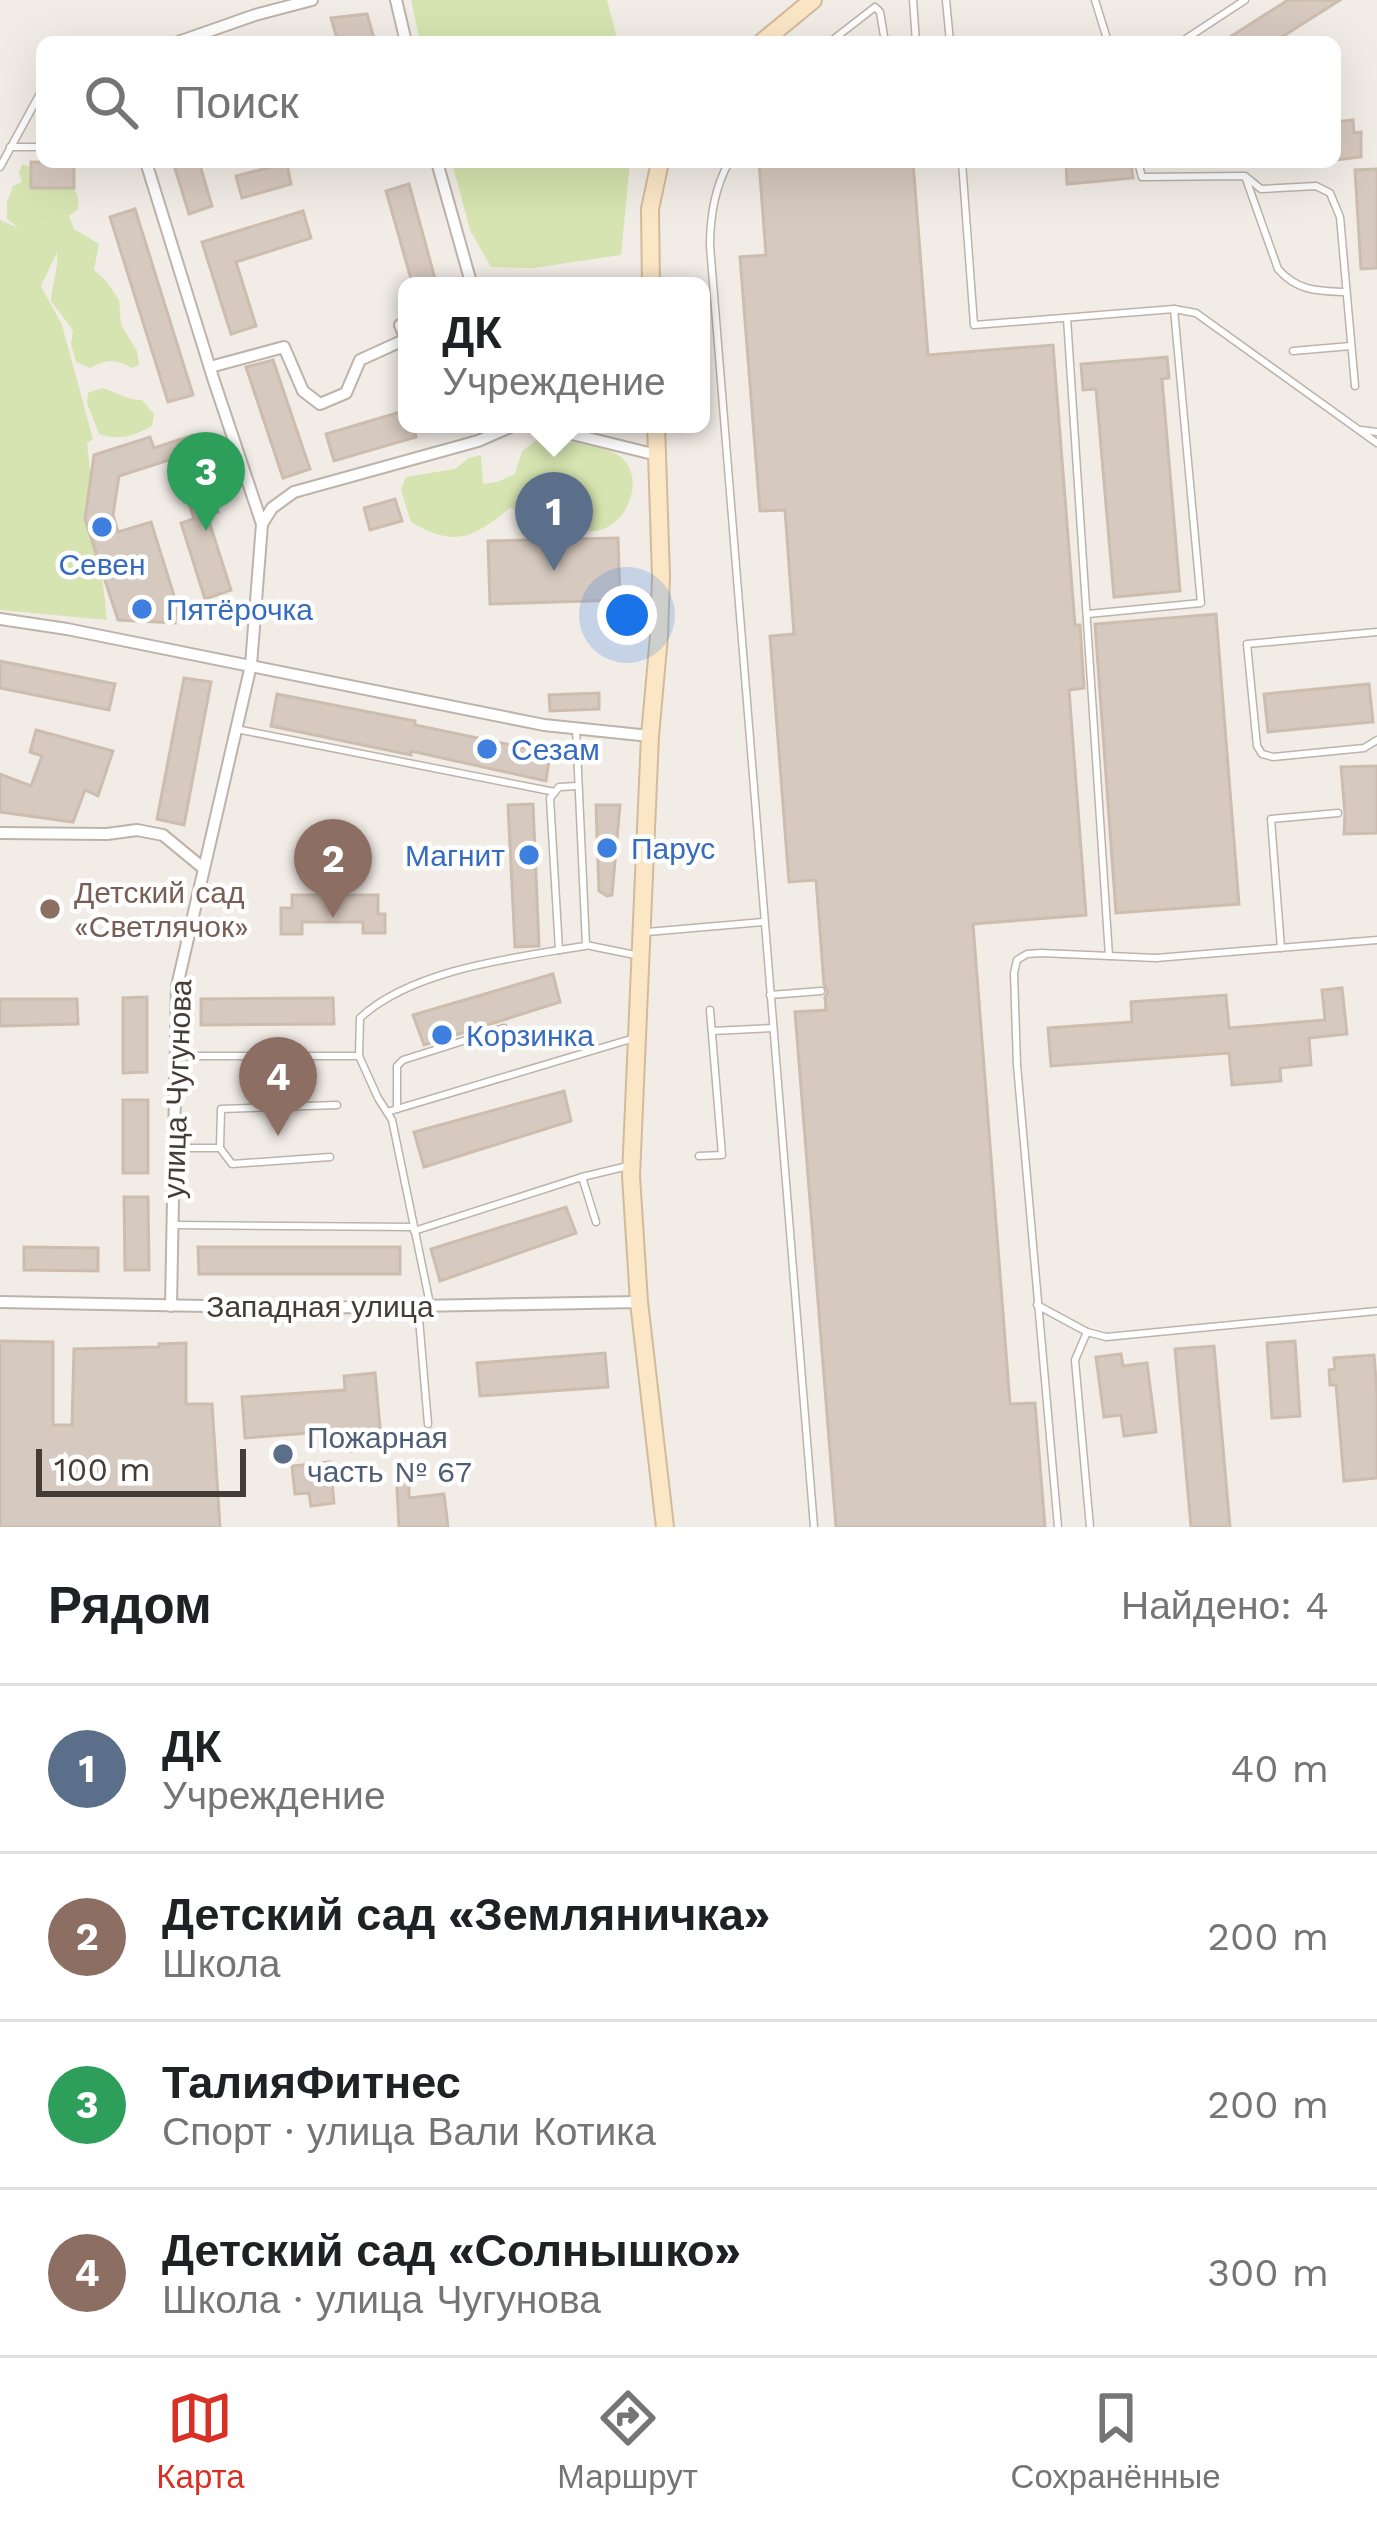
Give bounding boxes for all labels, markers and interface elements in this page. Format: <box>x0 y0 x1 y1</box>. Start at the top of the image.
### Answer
search box <box>36 36 1341 168</box>
icon: search <box>78 69 144 135</box>
text: Поиск <box>174 76 299 129</box>
popup <box>398 277 710 433</box>
text: ДК <box>442 306 502 359</box>
text: Учреждение <box>442 359 666 404</box>
pin: 3 <box>167 432 245 531</box>
pin: 1 <box>515 472 593 571</box>
marker: Севен <box>89 514 115 540</box>
place label: Севен <box>58 547 146 582</box>
your location <box>597 585 657 645</box>
place label: Пятёрочка <box>166 592 313 627</box>
marker: Пятёрочка <box>129 596 155 622</box>
place label: Сезам <box>511 732 600 767</box>
marker: Сезам <box>474 736 500 762</box>
pin: 2 <box>294 819 372 918</box>
place label: Парус <box>631 831 715 866</box>
marker: Парус <box>594 835 620 861</box>
place label: Магнит <box>405 838 505 873</box>
marker: Магнит <box>516 842 542 868</box>
place label: Детский сад «Светлячок» <box>74 875 249 944</box>
marker: Детский сад «Светлячок» <box>37 896 63 922</box>
street label: улица Чугунова <box>156 979 198 1199</box>
place label: Корзинка <box>466 1018 594 1053</box>
marker: Корзинка <box>429 1022 455 1048</box>
pin: 4 <box>239 1037 317 1136</box>
street label: Западная улица <box>206 1289 434 1324</box>
place label: Пожарная часть № 67 <box>307 1420 472 1489</box>
marker: Пожарная часть № 67 <box>270 1441 296 1467</box>
scale bar <box>36 1443 246 1496</box>
text: 100 m <box>54 1450 151 1489</box>
text: Рядом <box>48 1576 212 1635</box>
text: Найдено: 4 <box>1121 1583 1329 1628</box>
text: ДК <box>162 1720 222 1773</box>
text: 1 <box>79 1746 95 1791</box>
text: 40 m <box>1230 1746 1329 1791</box>
text: Учреждение <box>162 1773 386 1818</box>
text: Детский сад «Земляничка» <box>162 1888 770 1941</box>
text: 2 <box>75 1914 99 1959</box>
text: 200 m <box>1207 1914 1329 1959</box>
text: Школа <box>162 1941 281 1986</box>
text: ТалияФитнес <box>162 2056 461 2109</box>
text: 3 <box>75 2082 99 2127</box>
text: 200 m <box>1207 2082 1329 2127</box>
text: Спорт · улица Вали Котика <box>162 2109 656 2154</box>
text: Детский сад «Солнышко» <box>162 2224 741 2277</box>
text: 4 <box>74 2250 100 2295</box>
text: 300 m <box>1207 2250 1329 2295</box>
text: Школа · улица Чугунова <box>162 2277 601 2322</box>
tab: Карта <box>156 2385 245 2496</box>
tab: Маршрут <box>557 2385 698 2496</box>
tab: Сохранённые <box>1011 2385 1221 2496</box>

